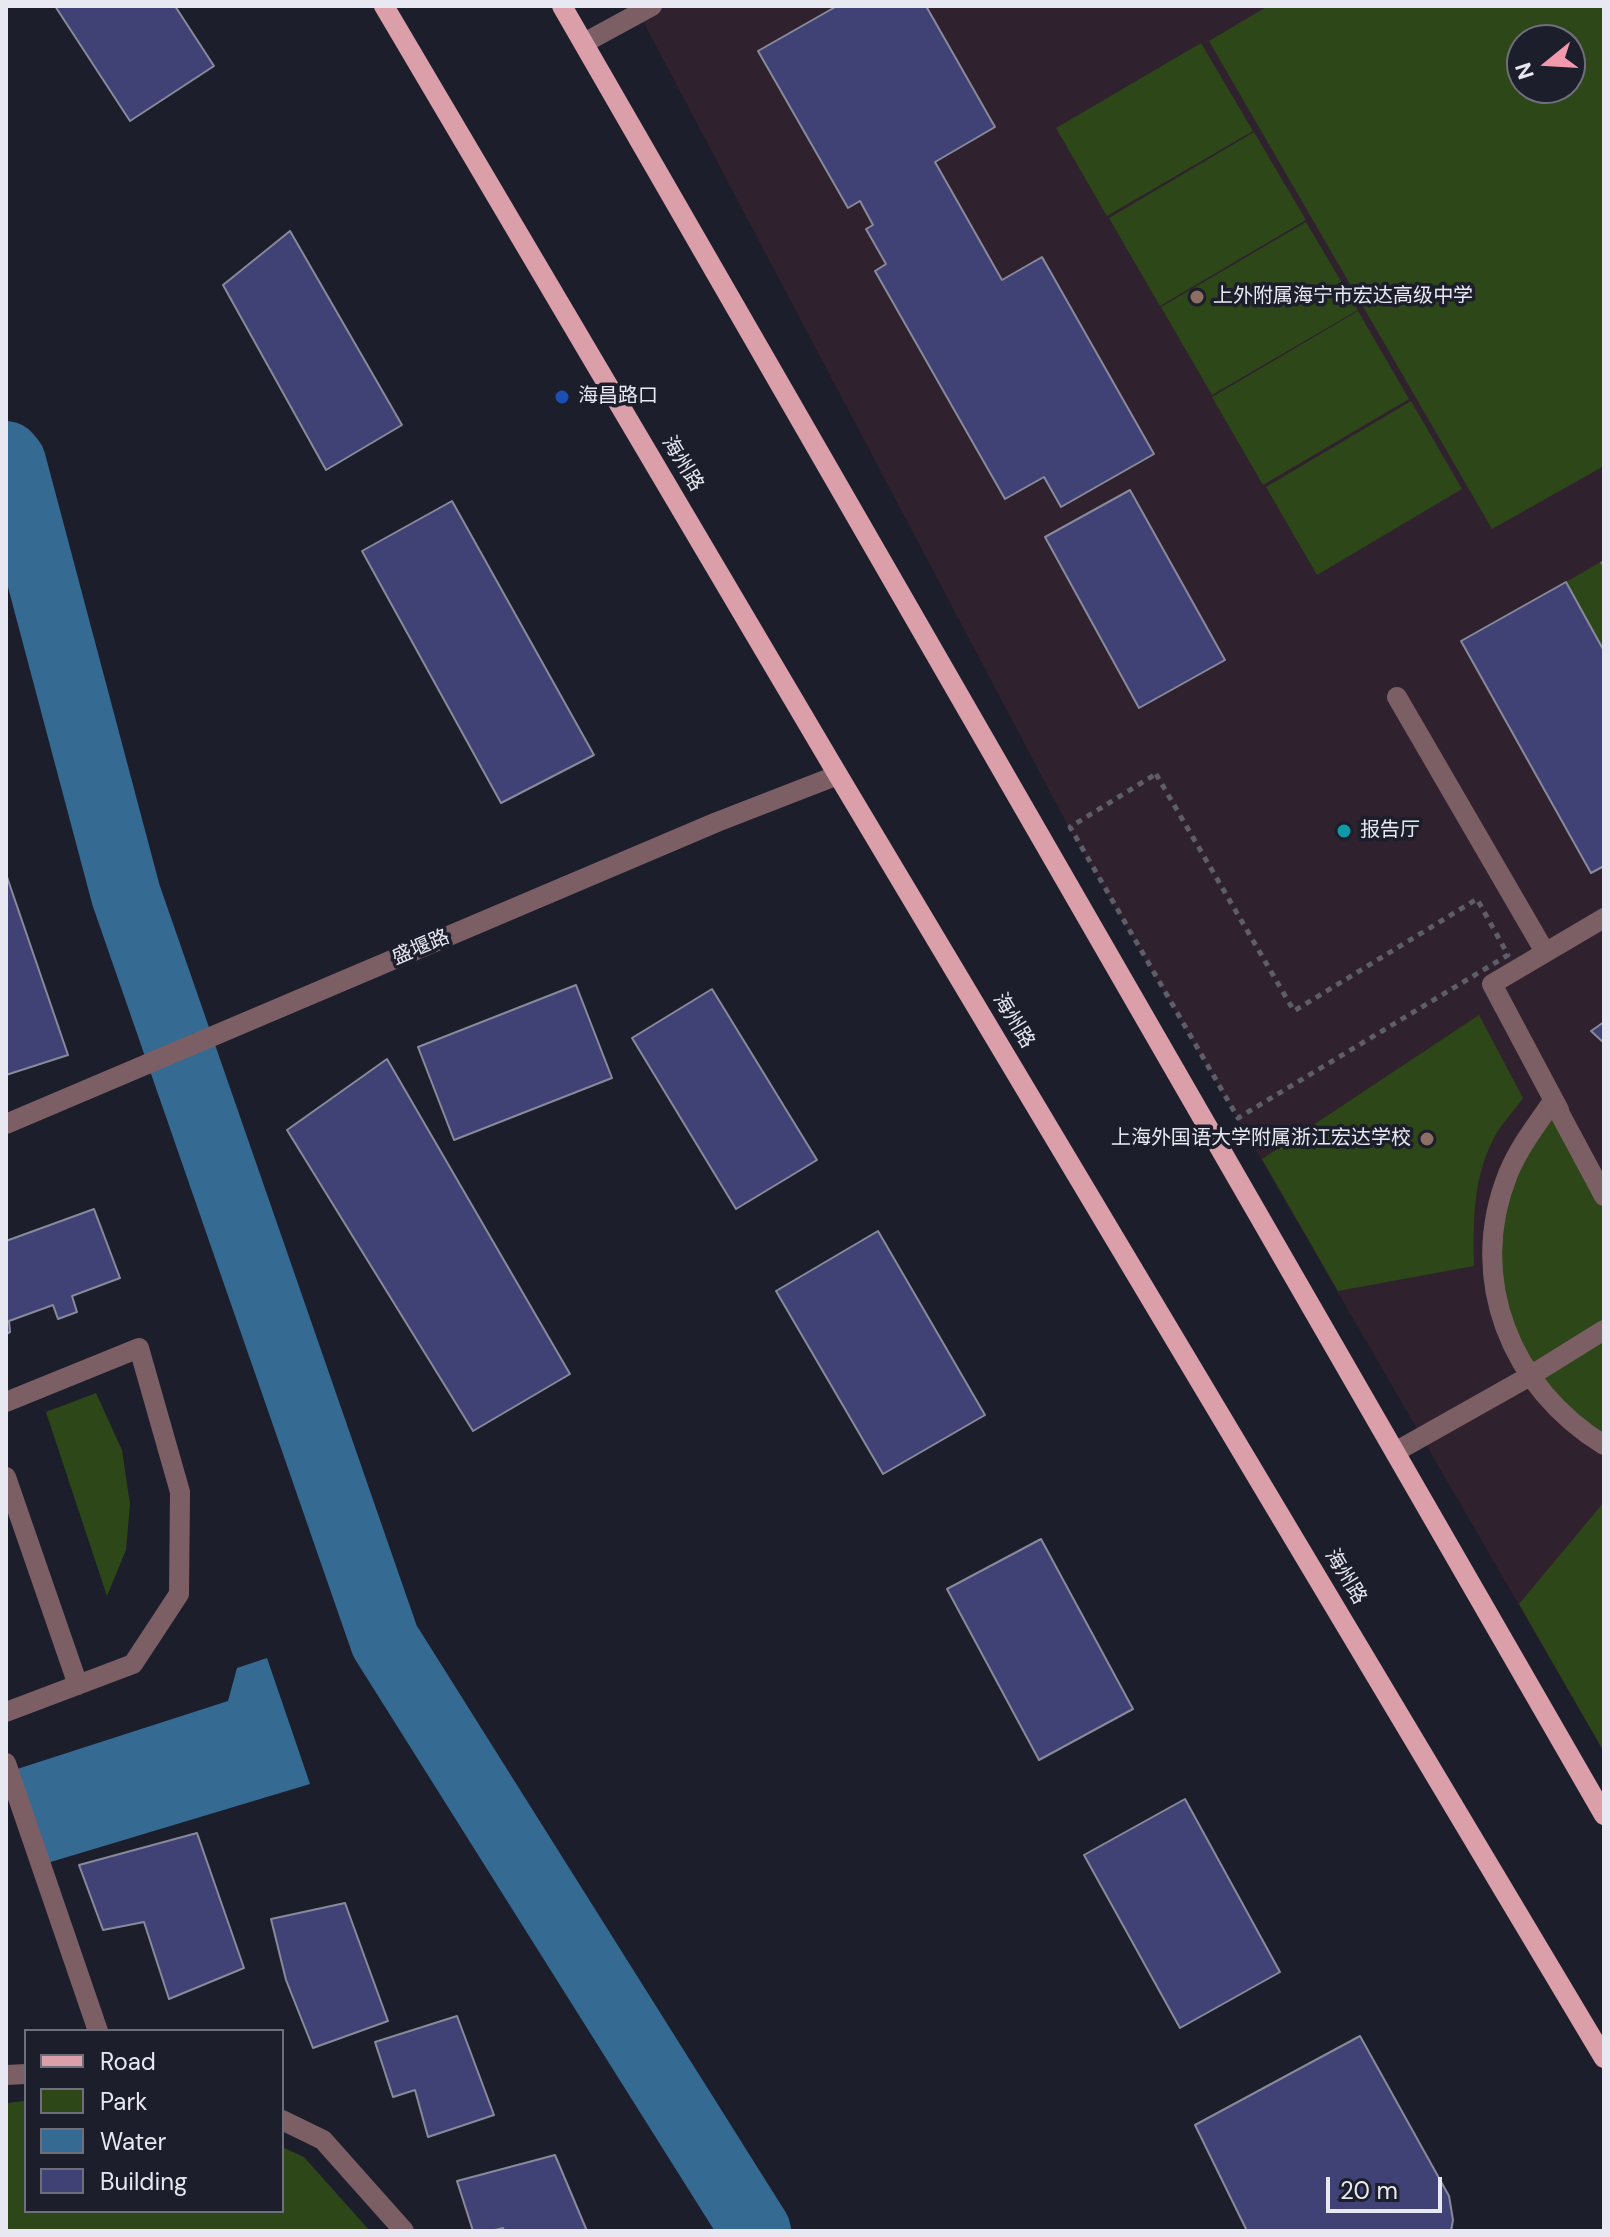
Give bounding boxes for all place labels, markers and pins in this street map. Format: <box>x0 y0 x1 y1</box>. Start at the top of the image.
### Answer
place label: 上外附属海宁市宏达高级中学 <box>1213 285 1473 309</box>
marker: 上外附属海宁市宏达高级中学 <box>1188 288 1206 306</box>
place label: 海昌路口 <box>578 385 658 409</box>
marker: 海昌路口 <box>553 388 571 406</box>
place label: 报告厅 <box>1360 819 1420 843</box>
marker: 报告厅 <box>1335 822 1353 840</box>
place label: 上海外国语大学附属浙江宏达学校 <box>1111 1127 1411 1151</box>
marker: 上海外国语大学附属浙江宏达学校 <box>1418 1130 1436 1148</box>

